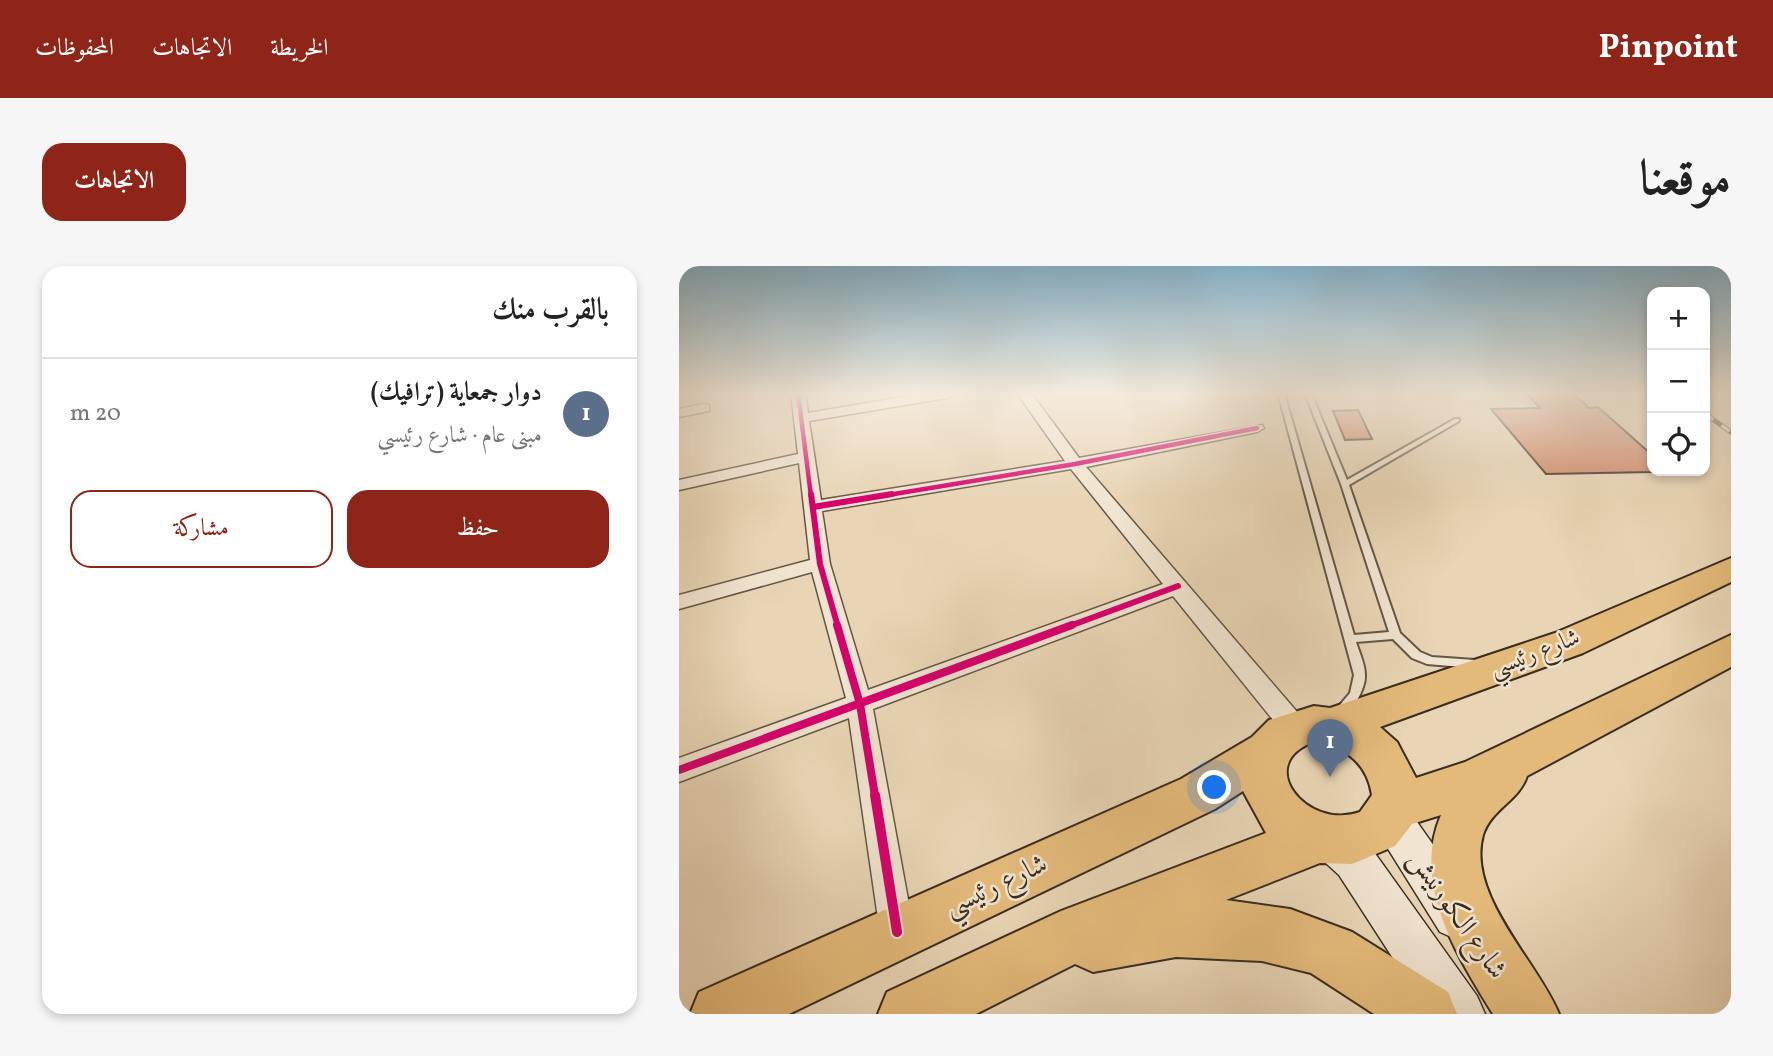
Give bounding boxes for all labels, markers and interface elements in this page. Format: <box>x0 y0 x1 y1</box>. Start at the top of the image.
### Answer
text: Pinpoint <box>1598 26 1738 72</box>
text: المحفوظات <box>35 32 114 66</box>
text: الاتجاهات <box>152 32 232 66</box>
text: الخريطة <box>270 32 329 66</box>
button: الاتجاهات <box>42 143 186 221</box>
text: موقعنا <box>1639 147 1731 216</box>
map controls <box>1647 287 1710 476</box>
button: + <box>1647 287 1710 350</box>
text: بالقرب منك <box>492 290 609 332</box>
button: − <box>1647 350 1710 413</box>
text: دوار جمعاية (ترافيك) <box>370 375 542 411</box>
text: 20 m <box>70 398 121 430</box>
text: 1 <box>581 398 591 430</box>
button: locate <box>1647 413 1710 476</box>
text: مبنى عام · شارع رئيسي <box>377 420 542 452</box>
button: مشاركة <box>70 490 333 568</box>
button: حفظ <box>347 490 609 568</box>
street label: شارع رئيسي <box>1485 621 1586 690</box>
pin: 1 <box>1307 719 1353 777</box>
your location <box>1197 770 1231 804</box>
street label: شارع الكورنيش <box>1397 843 1516 989</box>
street label: شارع رئيسي <box>938 845 1056 931</box>

